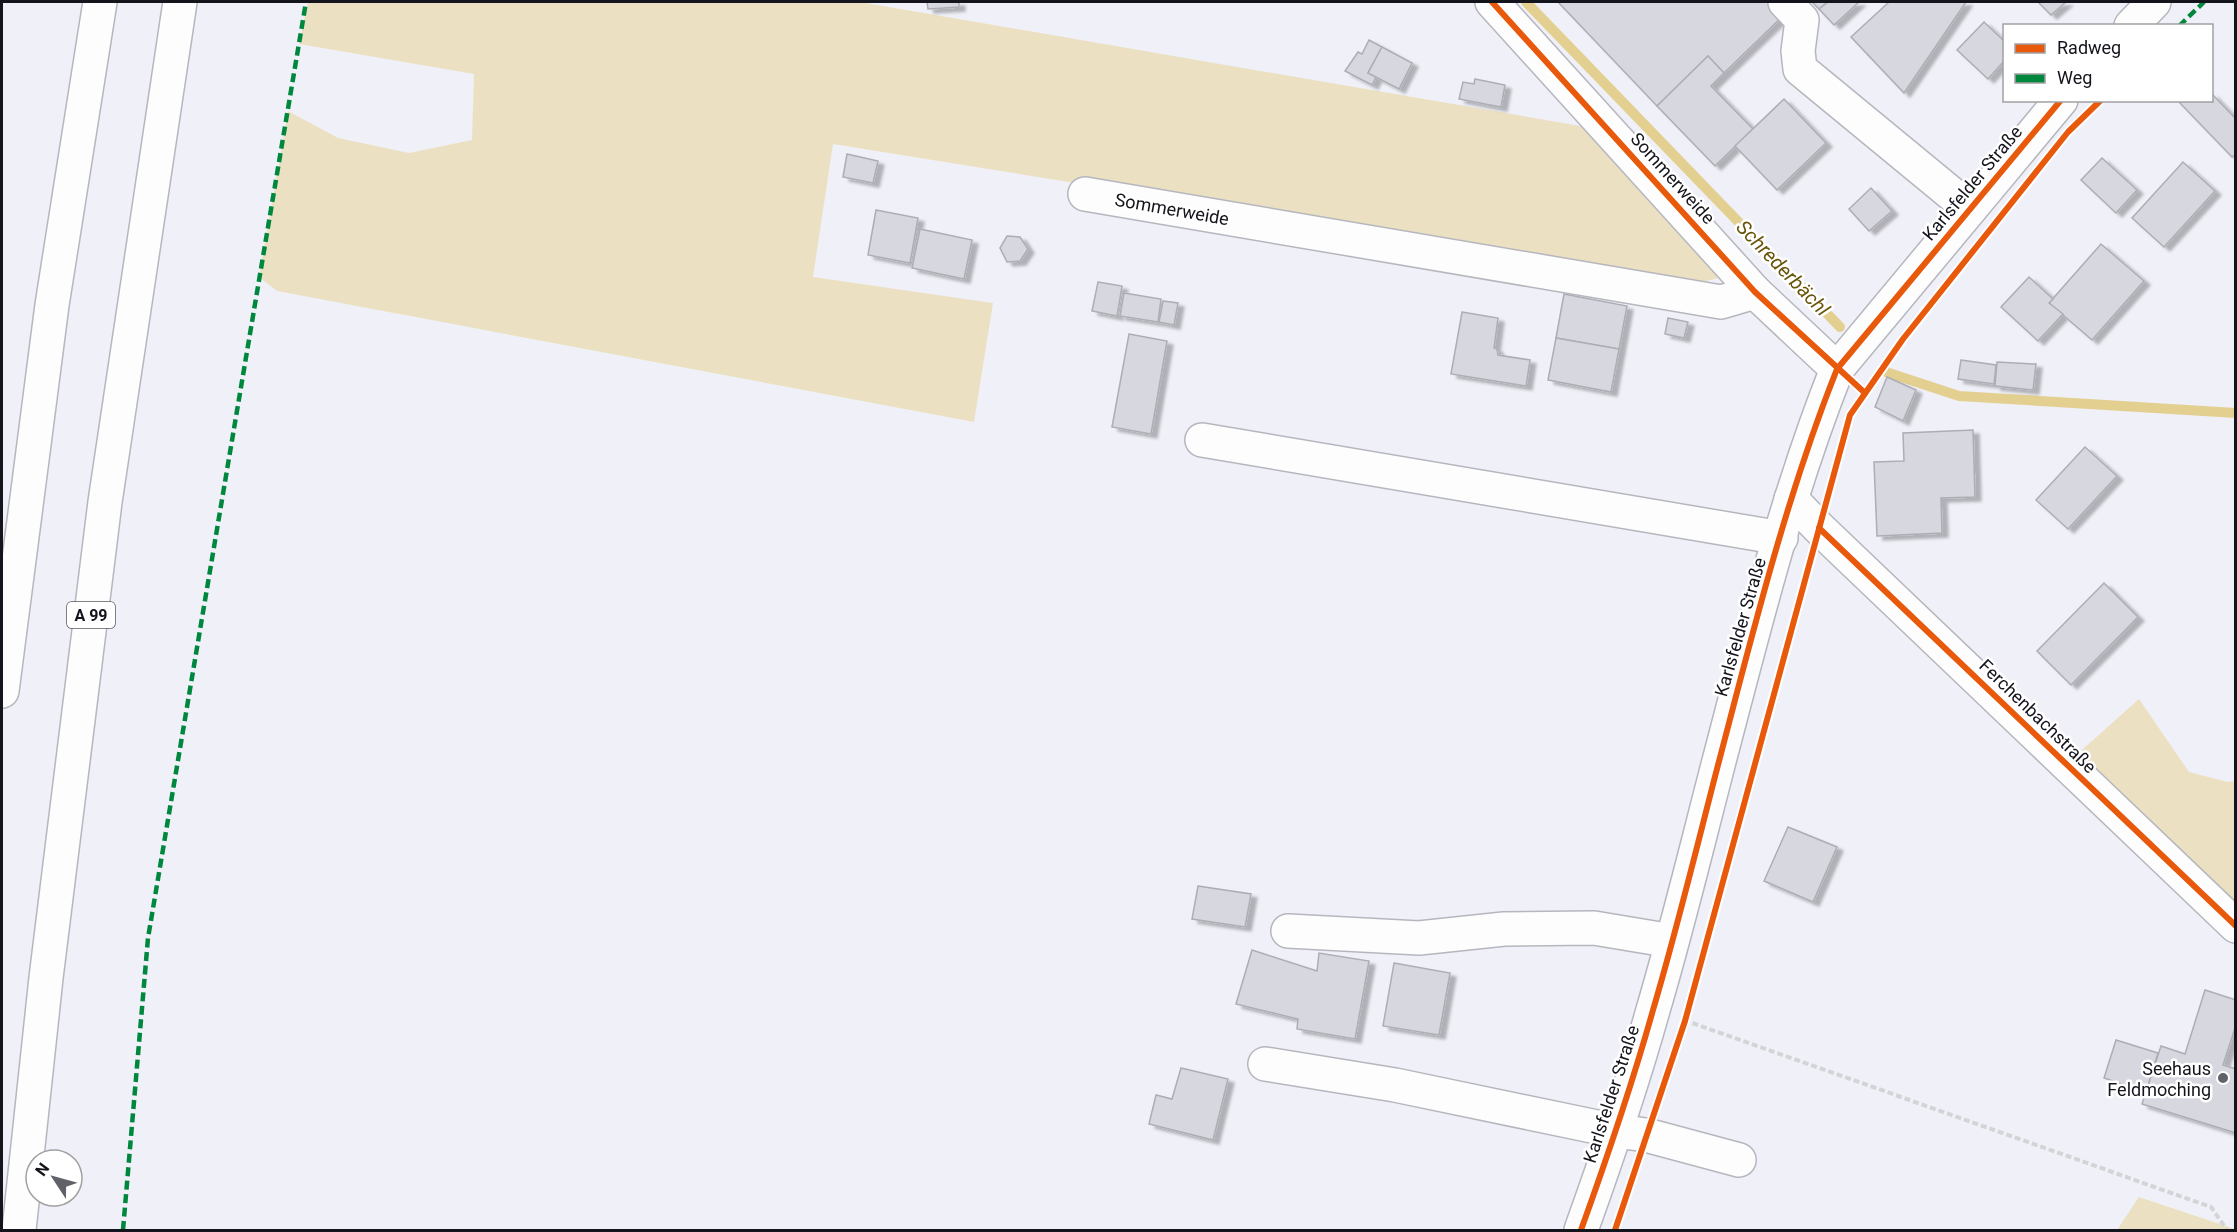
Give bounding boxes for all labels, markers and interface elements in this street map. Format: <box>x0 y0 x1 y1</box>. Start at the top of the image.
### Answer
legend <box>2003 24 2213 102</box>
text: Radweg <box>2057 37 2121 58</box>
text: Weg <box>2057 67 2092 88</box>
street label: Karlsfelder Straße <box>1918 121 2026 245</box>
street label: Sommerweide <box>1627 128 1719 228</box>
street label: Sommerweide <box>1113 189 1231 229</box>
water label: Schrederbächl <box>1731 215 1835 321</box>
street label: Karlsfelder Straße <box>1710 555 1770 699</box>
road number: A 99 <box>67 602 115 628</box>
street label: Ferchenbachstraße <box>1975 655 2101 777</box>
street label: Karlsfelder Straße <box>1579 1023 1643 1165</box>
place label: Seehaus Feldmoching <box>2107 1058 2211 1100</box>
marker: Seehaus Feldmoching <box>2216 1071 2230 1085</box>
north arrow <box>24 1148 84 1208</box>
text: N <box>31 1159 53 1180</box>

